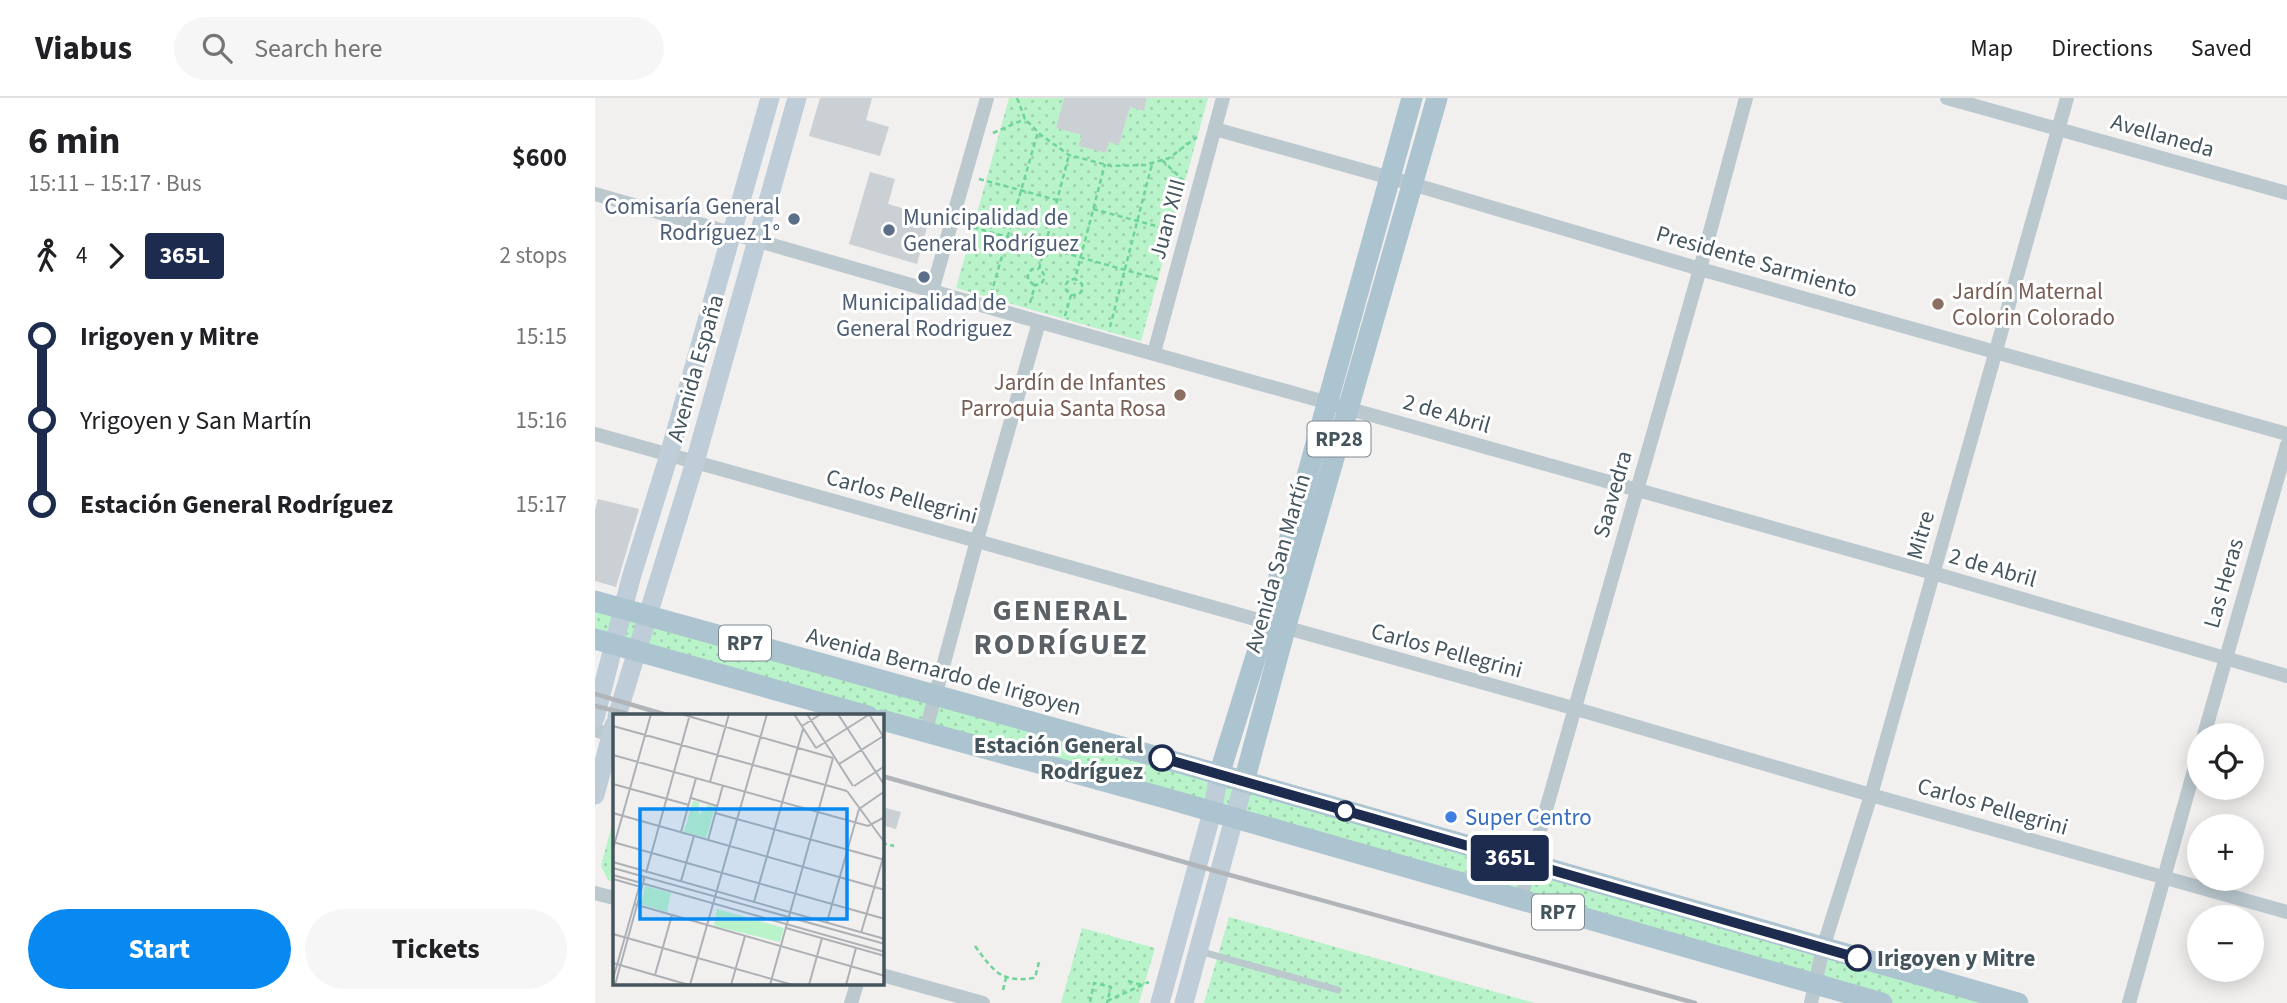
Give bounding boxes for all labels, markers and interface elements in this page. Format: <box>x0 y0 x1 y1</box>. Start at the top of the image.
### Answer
search box <box>174 17 664 80</box>
text: Viabus <box>35 25 132 72</box>
icon: search <box>198 29 236 67</box>
text: Search here <box>254 30 382 67</box>
text: Map <box>1970 31 2013 66</box>
text: Directions <box>2051 31 2153 66</box>
text: Saved <box>2191 31 2252 66</box>
street label: Avellaneda <box>2107 105 2218 166</box>
text: 6 min <box>28 114 120 168</box>
text: $600 <box>512 139 567 176</box>
text: 15:11 – 15:17 · Bus <box>28 167 202 200</box>
street label: Juan XIII <box>1141 175 1194 263</box>
place label: Comisaría General Rodríguez 1° <box>604 190 780 249</box>
place label: Municipalidad de General Rodríguez <box>903 201 1079 260</box>
marker: Comisaría General Rodríguez 1° <box>786 211 802 227</box>
street label: Presidente Sarmiento <box>1652 217 1861 306</box>
marker: Municipalidad de General Rodríguez <box>881 222 897 238</box>
icon: walk <box>28 237 66 275</box>
icon: forward <box>97 237 135 275</box>
text: 365L <box>159 238 210 273</box>
text: 4 <box>76 239 87 272</box>
text: 2 stops <box>500 239 567 272</box>
marker: Municipalidad de General Rodriguez <box>916 269 932 285</box>
place label: Jardín Maternal Colorin Colorado <box>1952 275 2115 334</box>
place label: Municipalidad de General Rodriguez <box>836 286 1012 345</box>
street label: Avenida España <box>659 291 732 446</box>
marker: Jardín Maternal Colorin Colorado <box>1930 296 1946 312</box>
text: Irigoyen y Mitre <box>80 318 259 355</box>
text: 15:15 <box>516 320 567 353</box>
place label: Jardín de Infantes Parroquia Santa Rosa <box>961 366 1166 425</box>
street label: 2 de Abril <box>1399 385 1494 442</box>
marker: Jardín de Infantes Parroquia Santa Rosa <box>1172 387 1188 403</box>
text: Yrigoyen y San Martín <box>80 402 312 439</box>
text: 15:16 <box>516 404 567 437</box>
road number: RP28 <box>1307 422 1371 456</box>
street label: Saavedra <box>1584 447 1641 542</box>
street label: Carlos Pellegrini <box>823 460 981 533</box>
street label: Avenida San Martín <box>1236 470 1319 657</box>
text: Estación General Rodríguez <box>80 486 393 523</box>
text: 15:17 <box>516 488 567 521</box>
street label: Mitre <box>1898 507 1943 563</box>
street label: Las Heras <box>2195 534 2252 632</box>
street label: 2 de Abril <box>1945 539 2040 596</box>
district label: GENERAL RODRÍGUEZ <box>973 589 1149 666</box>
street label: Carlos Pellegrini <box>1368 614 1526 687</box>
street label: Avenida Bernardo de Irigoyen <box>803 619 1085 724</box>
road number: RP7 <box>719 626 771 660</box>
inset map <box>613 714 884 986</box>
map controls <box>2187 723 2264 982</box>
button: locate <box>2187 723 2264 800</box>
place label: Estación General Rodríguez <box>974 729 1143 788</box>
marker: Estación General Rodríguez <box>1149 745 1175 771</box>
street label: Carlos Pellegrini <box>1914 769 2072 844</box>
unlabelled marker <box>1335 801 1355 821</box>
place label: Super Centro <box>1465 801 1592 834</box>
marker: Super Centro <box>1443 809 1459 825</box>
button: + <box>2187 814 2264 891</box>
line badge: 365L <box>1461 835 1559 881</box>
text: 365L <box>1485 840 1535 875</box>
road number: RP7 <box>1532 894 1584 930</box>
button: − <box>2187 905 2264 982</box>
button: Start <box>28 909 291 989</box>
button: Tickets <box>305 909 567 989</box>
place label: Irigoyen y Mitre <box>1877 942 2036 975</box>
marker: Irigoyen y Mitre <box>1845 945 1871 971</box>

